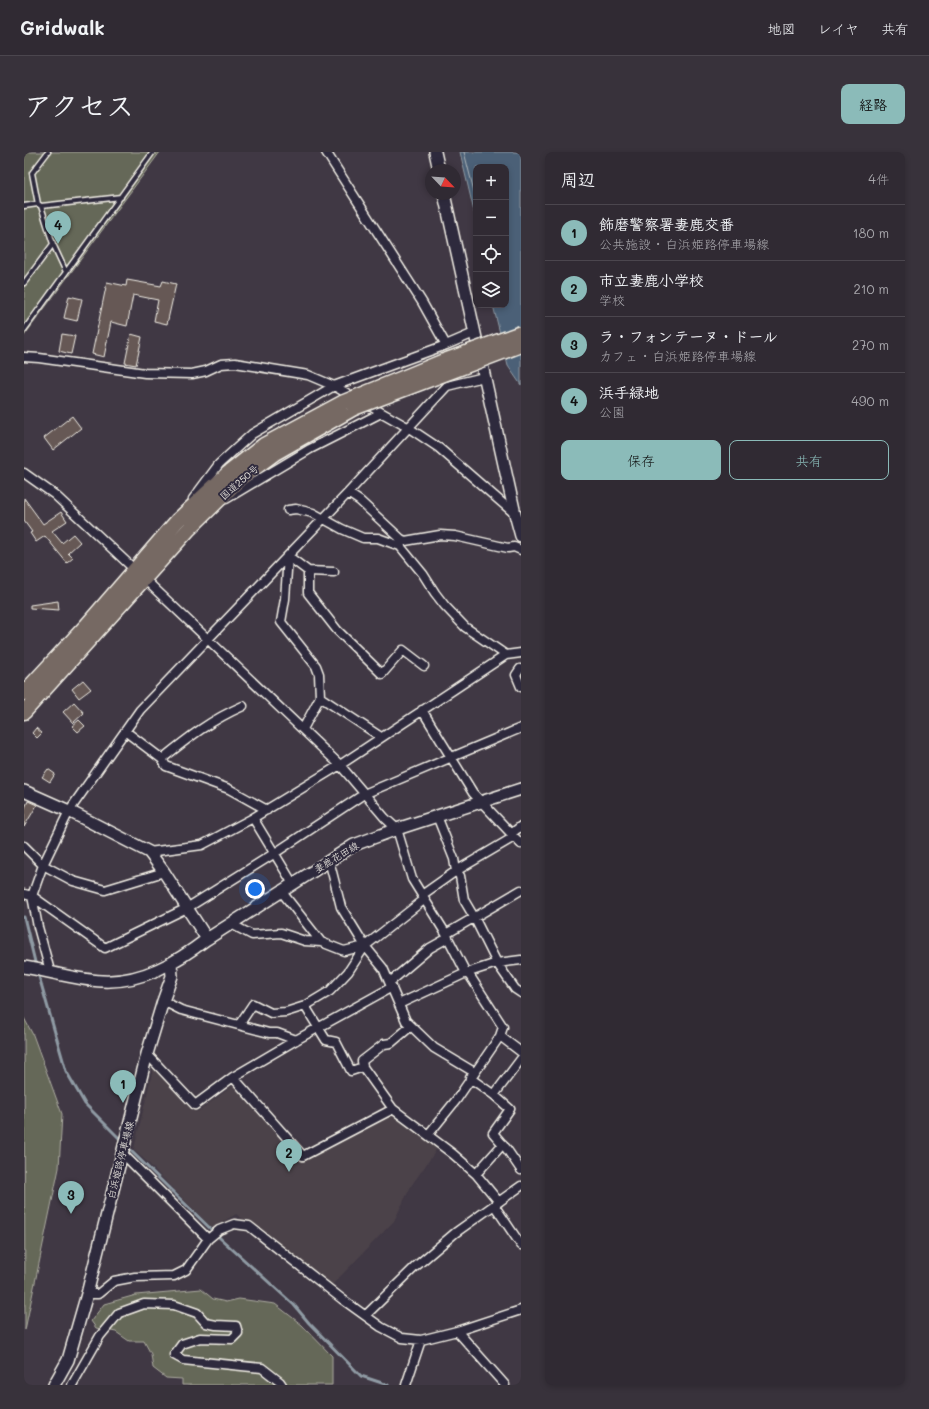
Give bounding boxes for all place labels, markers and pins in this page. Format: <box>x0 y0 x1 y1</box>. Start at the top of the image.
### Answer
pin: 4 <box>45 211 71 244</box>
pin: 1 <box>110 1070 136 1103</box>
pin: 2 <box>276 1139 302 1172</box>
pin: 3 <box>58 1181 84 1214</box>

